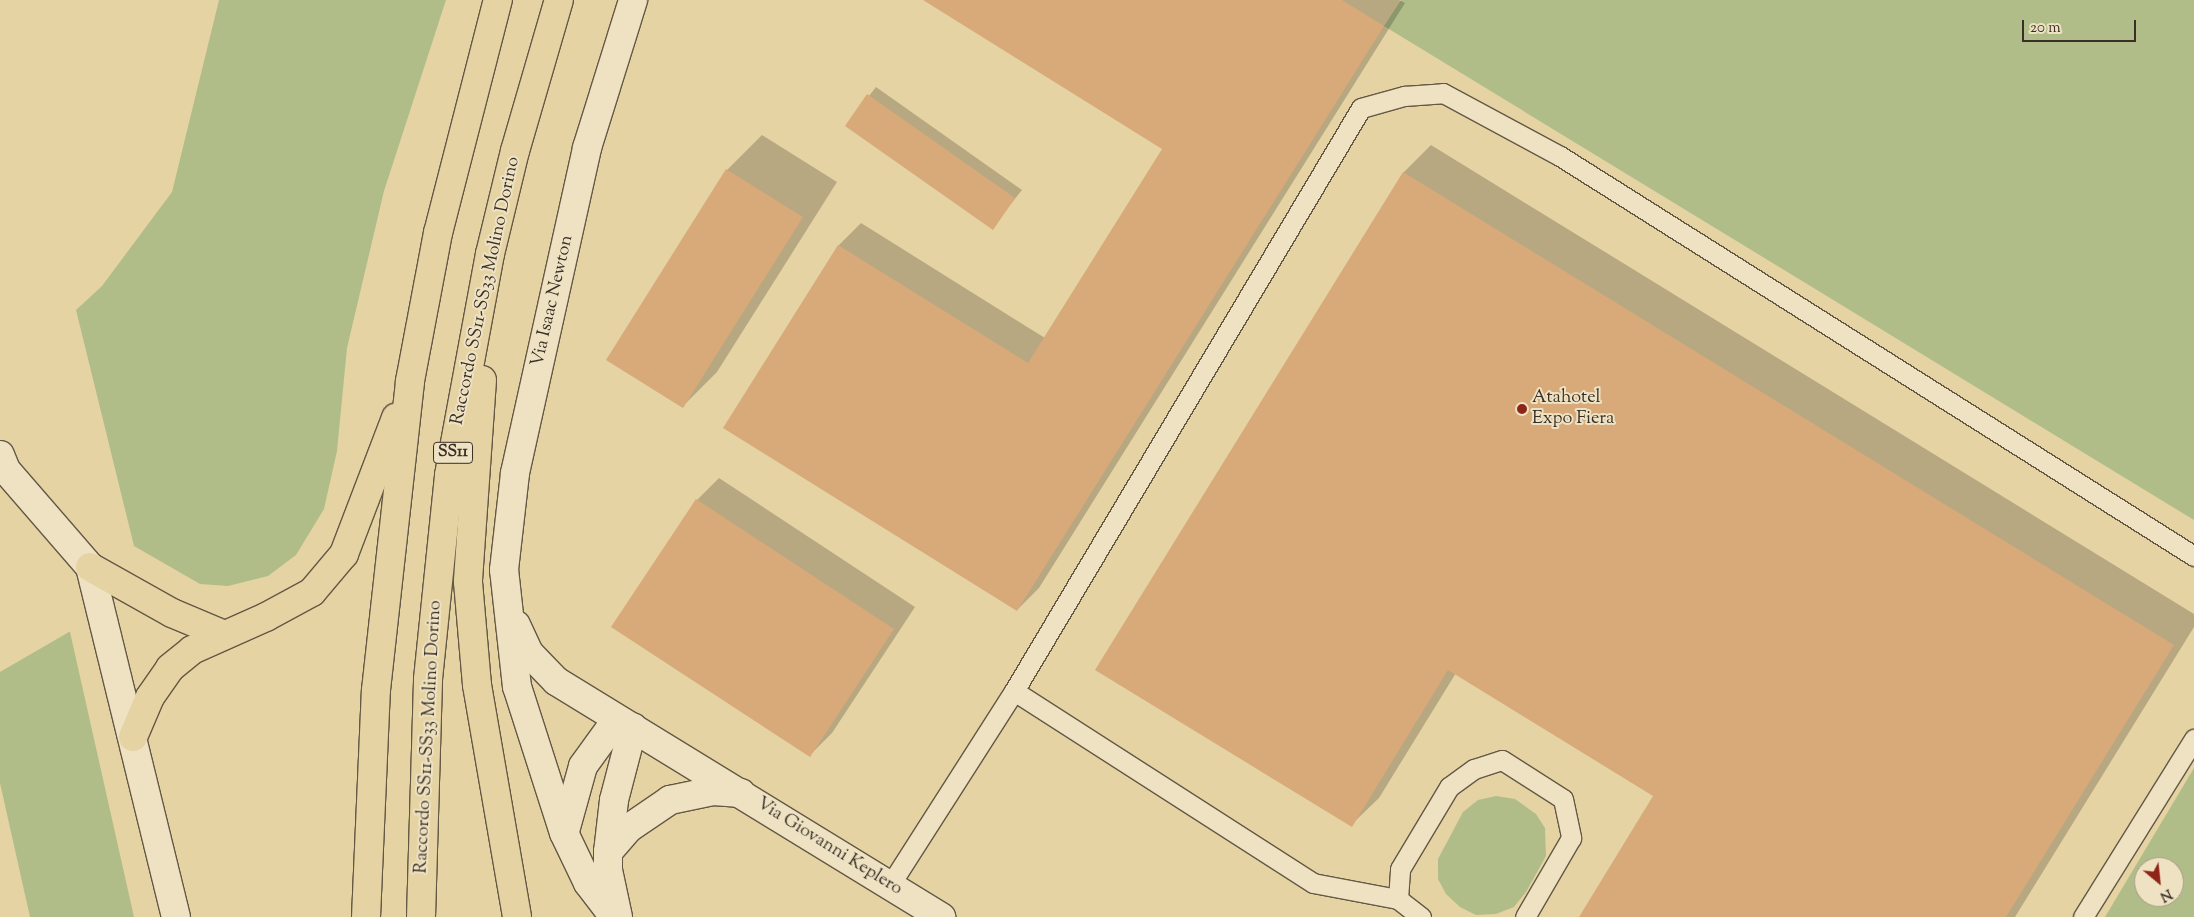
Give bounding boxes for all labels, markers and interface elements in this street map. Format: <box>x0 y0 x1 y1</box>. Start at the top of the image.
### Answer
scale bar <box>2024 10 2138 42</box>
text: 20 m <box>2030 18 2061 39</box>
street label: Raccordo SS11-SS33 Molino Dorino <box>447 155 525 427</box>
street label: Via Isaac Newton <box>527 233 579 369</box>
place label: Atahotel Expo Fiera <box>1532 388 1614 430</box>
marker: Atahotel Expo Fiera <box>1516 403 1528 415</box>
road number: SS11 <box>433 439 473 466</box>
street label: Raccordo SS11-SS33 Molino Dorino <box>411 600 447 874</box>
street label: Via Giovanni Keplero <box>752 793 906 901</box>
north arrow <box>2134 857 2184 907</box>
text: N <box>2156 883 2175 906</box>

